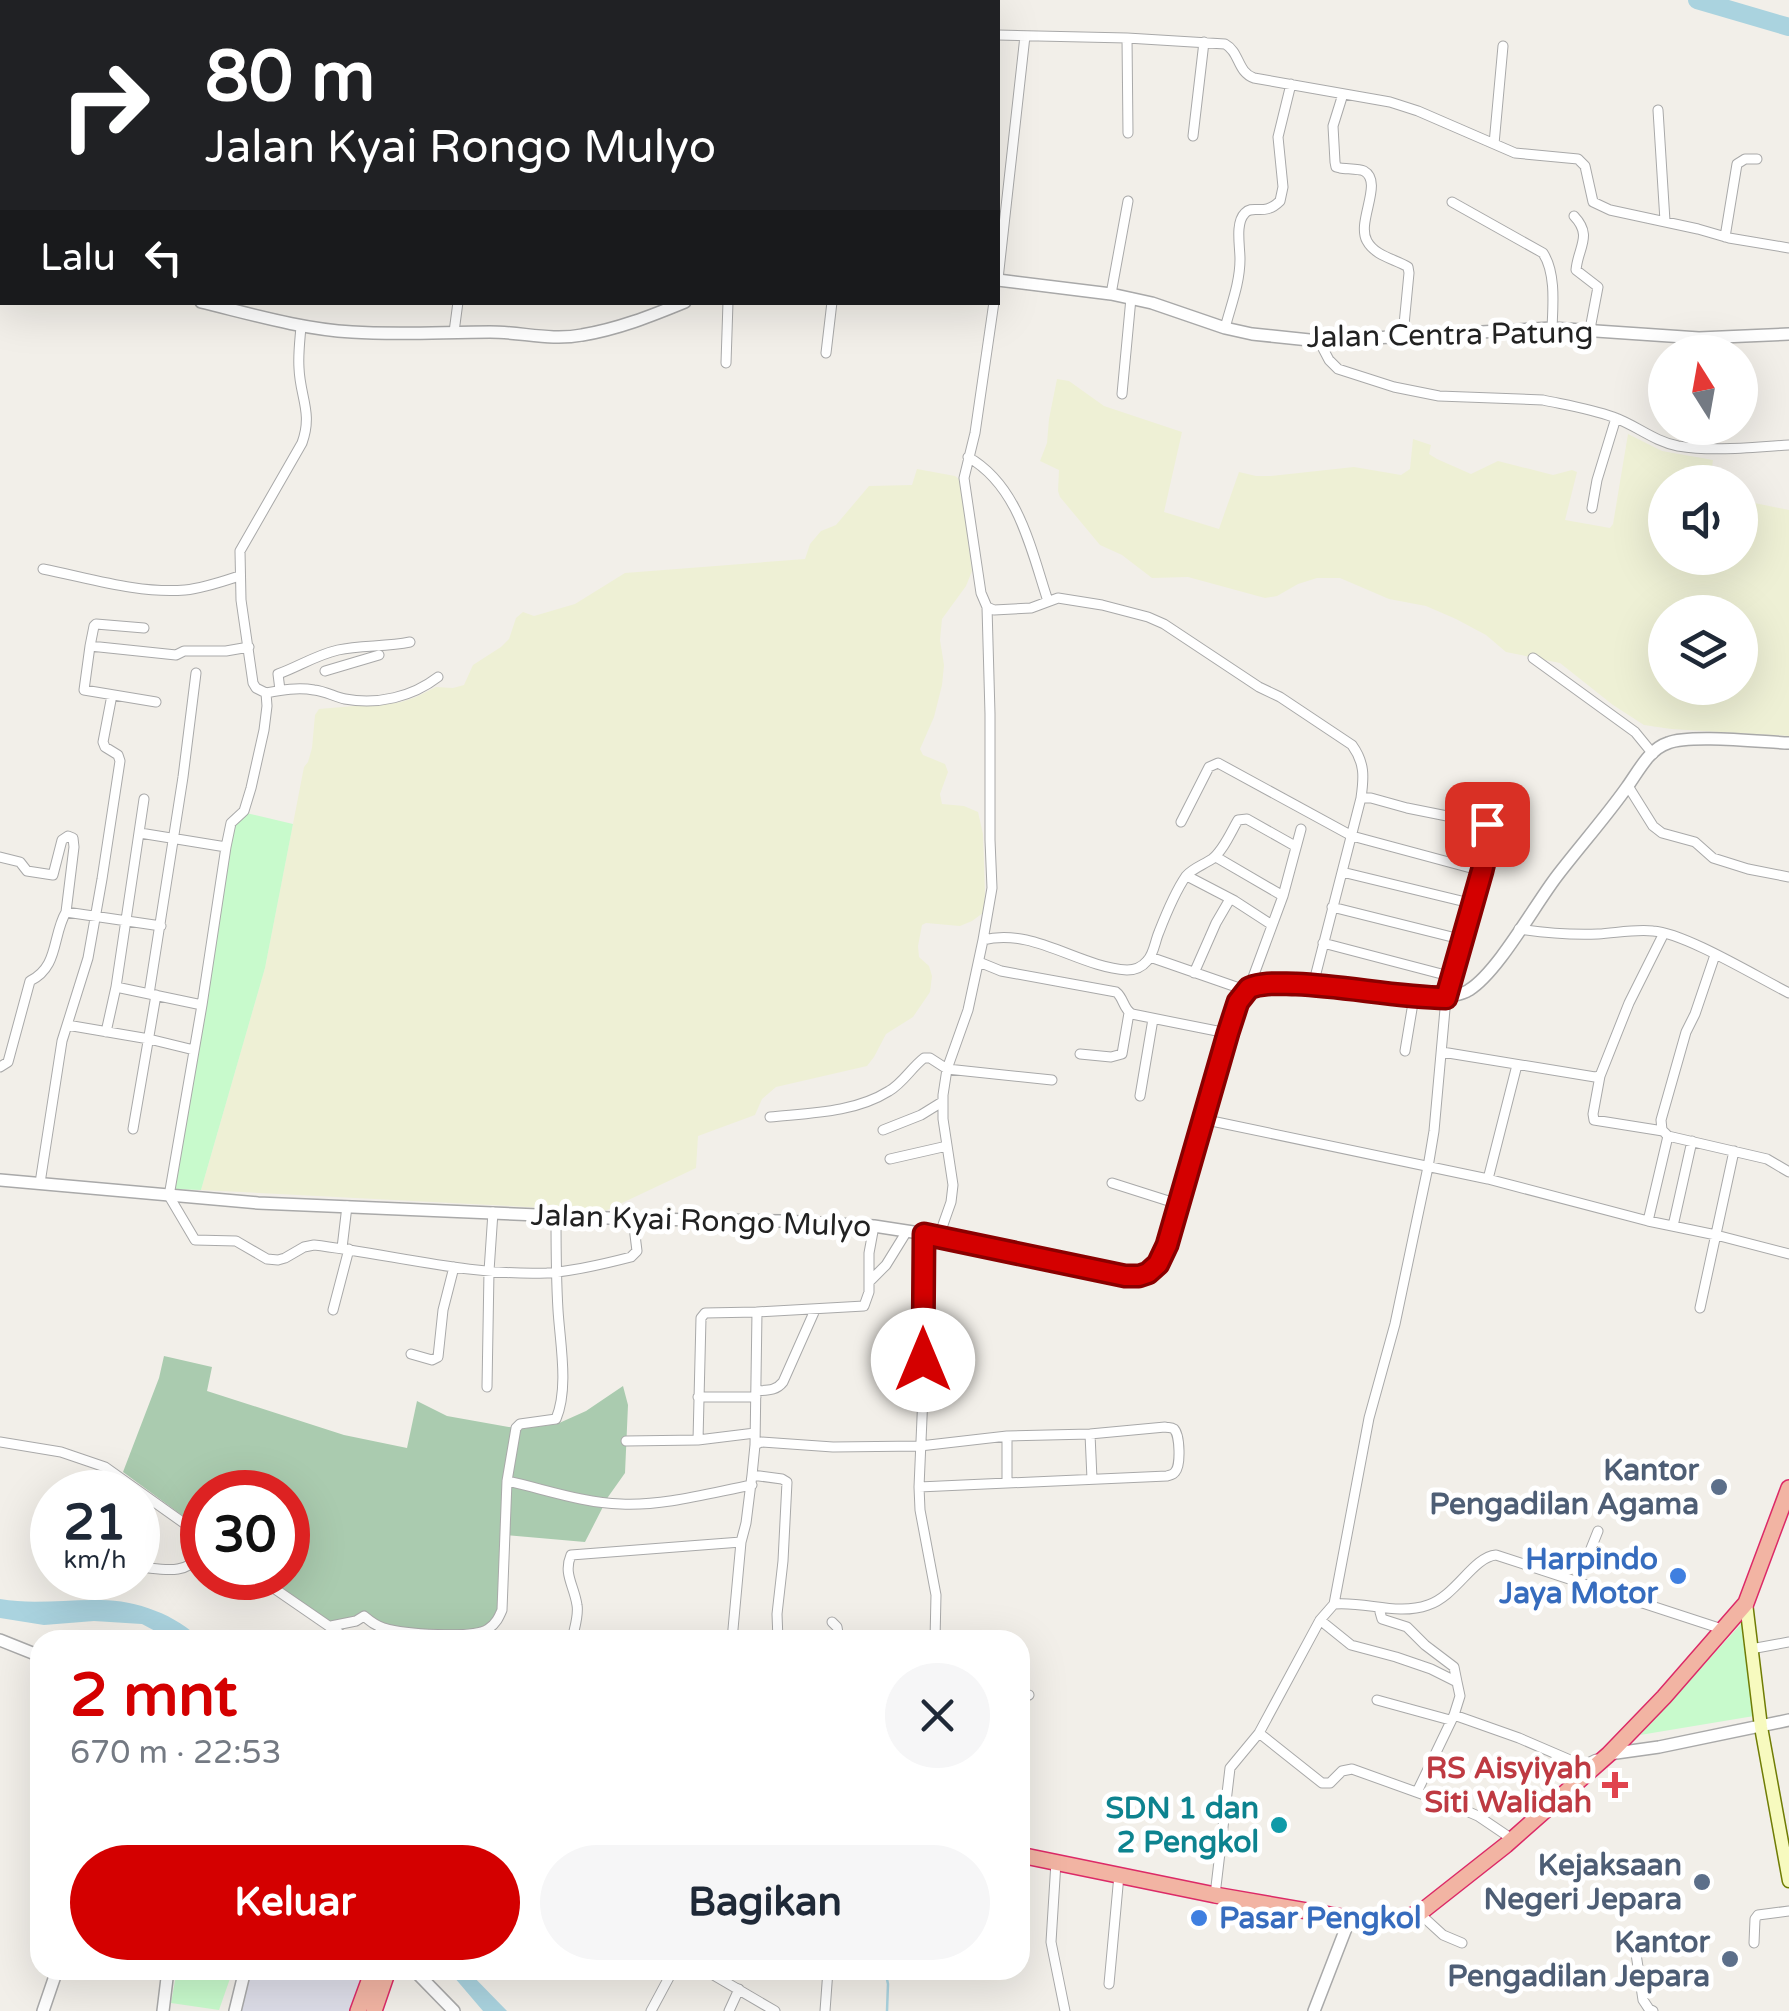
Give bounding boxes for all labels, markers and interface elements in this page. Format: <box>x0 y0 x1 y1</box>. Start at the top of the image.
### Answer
text: 80 m <box>205 36 375 120</box>
icon: right <box>40 40 170 170</box>
text: Jalan Kyai Rongo Mulyo <box>205 121 716 175</box>
icon: left <box>136 230 191 285</box>
text: Lalu <box>40 235 116 281</box>
street label: Jalan Centra Patung <box>1306 314 1594 356</box>
north arrow <box>1648 335 1758 445</box>
map controls <box>1648 335 1758 705</box>
button: sound <box>1648 465 1758 575</box>
button: layers <box>1648 595 1758 705</box>
pin <box>1445 782 1530 867</box>
icon: arrive <box>1460 797 1515 852</box>
street label: Jalan Kyai Rongo Mulyo <box>530 1197 872 1245</box>
position arrow <box>871 1308 975 1412</box>
place label: Kantor Pengadilan Agama <box>1429 1452 1700 1523</box>
speed limit sign: 30 <box>180 1470 310 1600</box>
marker: Kantor Pengadilan Agama <box>1708 1476 1730 1498</box>
text: 21 <box>64 1493 126 1553</box>
place label: Harpindo Jaya Motor <box>1498 1541 1659 1612</box>
text: km/h <box>64 1545 126 1575</box>
marker: Harpindo Jaya Motor <box>1667 1565 1689 1587</box>
text: 2 mnt <box>70 1660 237 1732</box>
button: close <box>885 1663 990 1768</box>
text: 670 m · 22:53 <box>70 1734 282 1772</box>
place label: RS Aisyiyah Siti Walidah <box>1425 1750 1592 1821</box>
marker: RS Aisyiyah Siti Walidah <box>1602 1772 1628 1798</box>
place label: SDN 1 dan 2 Pengkol <box>1105 1790 1259 1861</box>
marker: SDN 1 dan 2 Pengkol <box>1268 1814 1290 1836</box>
button: Keluar <box>70 1845 520 1960</box>
button: Bagikan <box>540 1845 990 1960</box>
place label: Kejaksaan Negeri Jepara <box>1484 1847 1682 1918</box>
marker: Kejaksaan Negeri Jepara <box>1691 1871 1713 1893</box>
place label: Pasar Pengkol <box>1219 1900 1422 1937</box>
marker: Pasar Pengkol <box>1188 1907 1210 1929</box>
place label: Kantor Pengadilan Jepara <box>1447 1924 1711 1995</box>
marker: Kantor Pengadilan Jepara <box>1719 1948 1741 1970</box>

